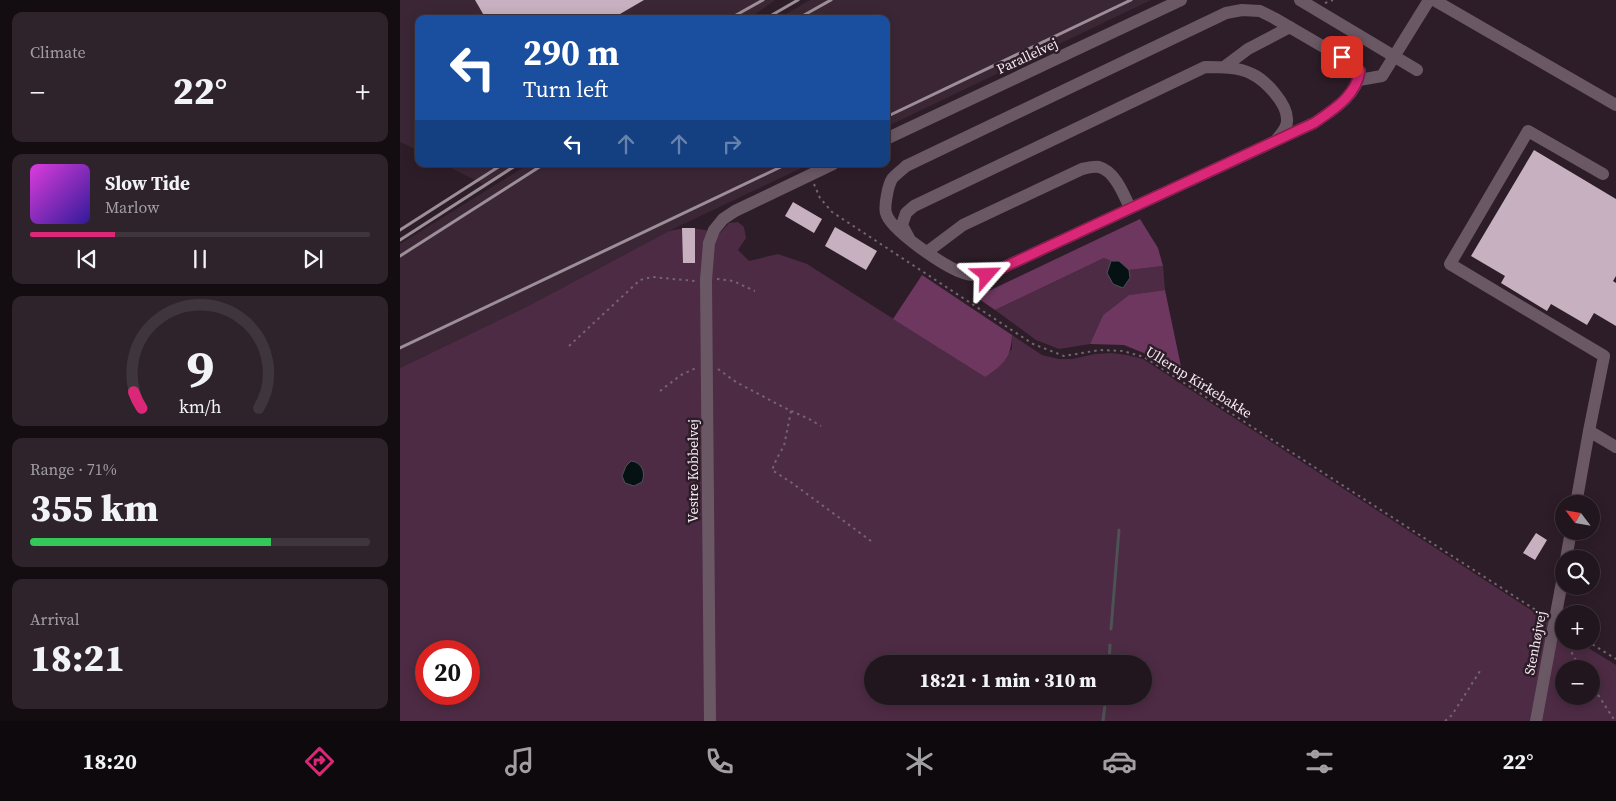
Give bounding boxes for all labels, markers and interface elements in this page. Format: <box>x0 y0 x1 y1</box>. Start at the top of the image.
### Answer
text: 290 m <box>523 29 619 77</box>
street label: Parallelvej <box>993 33 1061 79</box>
icon: left <box>440 35 505 100</box>
pin <box>1321 36 1363 78</box>
text: Climate <box>30 41 86 63</box>
icon: arrive <box>1328 43 1356 71</box>
text: 22° <box>173 65 227 117</box>
text: − <box>30 73 45 111</box>
text: + <box>355 73 370 111</box>
text: Turn left <box>523 74 608 104</box>
icon: left <box>559 130 587 158</box>
icon: ahead <box>612 130 640 158</box>
icon: ahead <box>665 130 693 158</box>
icon: right <box>718 130 746 158</box>
text: Slow Tide <box>105 170 190 196</box>
text: Marlow <box>105 196 160 218</box>
icon: previous <box>73 245 101 273</box>
icon: pause <box>186 245 214 273</box>
icon: next <box>299 245 327 273</box>
position arrow <box>960 248 1012 300</box>
text: 9 <box>186 333 214 404</box>
street label: Ullerup Kirkebakke <box>1142 341 1256 423</box>
text: km/h <box>179 394 222 419</box>
street label: Vestre Kobbelvej <box>683 419 703 523</box>
text: Range · 71% <box>30 458 117 480</box>
text: 355 km <box>30 482 158 534</box>
north arrow <box>1555 495 1600 540</box>
map controls <box>1555 495 1600 705</box>
button: search <box>1555 550 1600 595</box>
button: + <box>1555 605 1600 650</box>
text: Arrival <box>30 608 79 630</box>
street label: Stenhøjvej <box>1519 609 1551 677</box>
text: 18:21 <box>30 632 125 684</box>
speed limit sign: 20 <box>415 640 480 705</box>
button: − <box>1555 660 1600 705</box>
text: 18:21 · 1 min · 310 m <box>919 667 1097 693</box>
icon: directions <box>302 744 337 779</box>
icon: music <box>502 744 537 779</box>
icon: phone <box>702 744 737 779</box>
icon: climate <box>902 744 937 779</box>
icon: car <box>1102 744 1137 779</box>
icon: filters <box>1302 744 1337 779</box>
text: 18:20 <box>83 746 137 776</box>
text: 22° <box>1502 746 1533 776</box>

